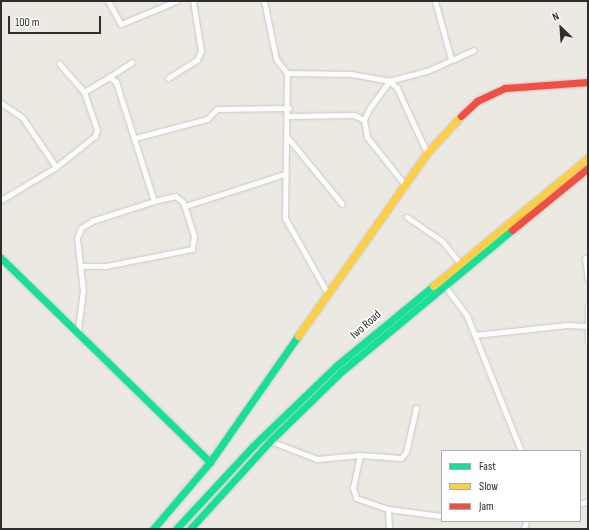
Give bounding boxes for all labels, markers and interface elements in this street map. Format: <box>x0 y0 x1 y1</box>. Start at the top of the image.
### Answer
scale bar <box>10 8 103 34</box>
north arrow <box>541 8 581 48</box>
text: N <box>550 10 561 24</box>
text: 100 m <box>15 15 40 30</box>
street label: Iwo Road <box>348 308 384 342</box>
legend <box>441 450 581 522</box>
text: Fast <box>479 459 496 474</box>
text: Slow <box>479 479 498 494</box>
text: Jam <box>479 499 494 514</box>

